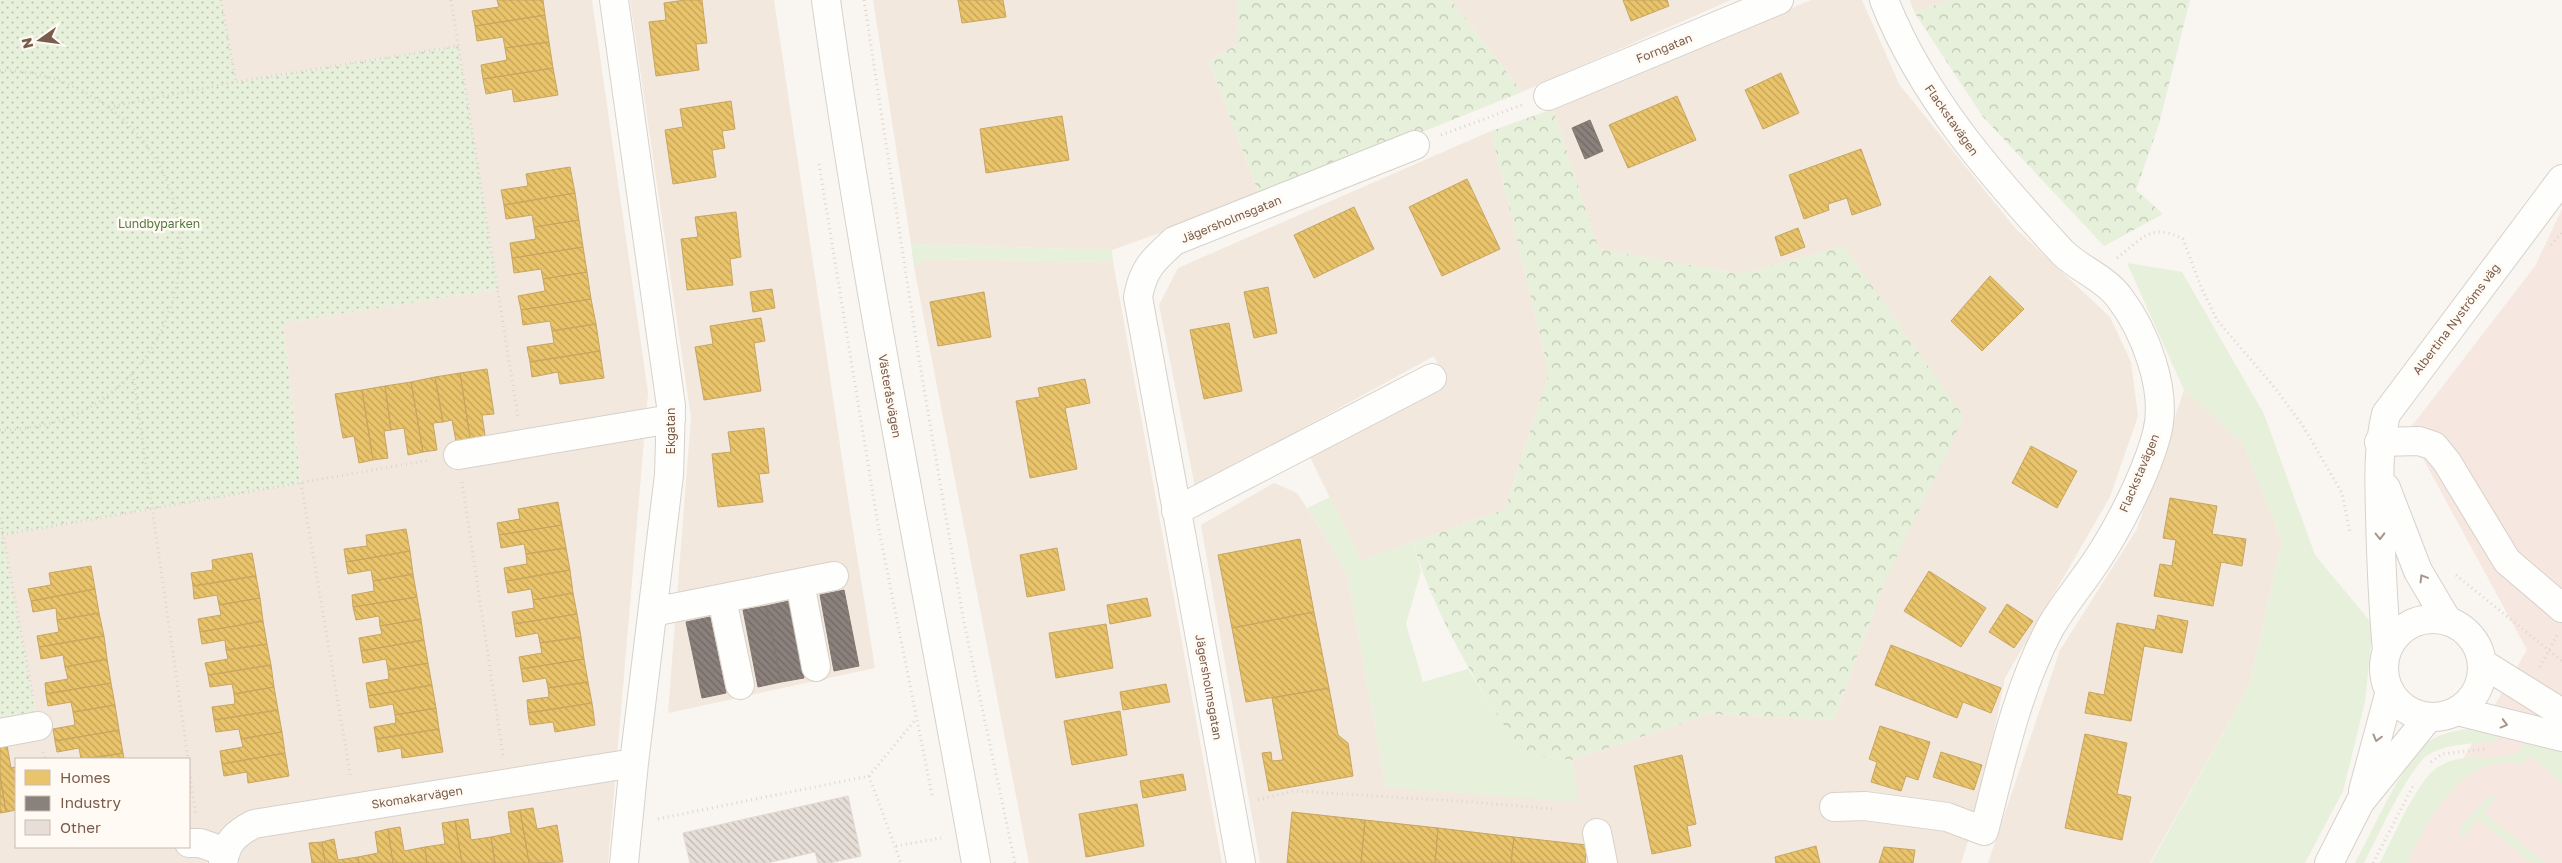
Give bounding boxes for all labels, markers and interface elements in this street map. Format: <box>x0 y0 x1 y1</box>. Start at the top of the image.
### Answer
north arrow <box>15 15 65 65</box>
street label: Forngatan <box>1634 30 1694 66</box>
text: N <box>17 36 36 50</box>
street label: Flackstavägen <box>1922 81 1982 159</box>
street label: Jägersholmsgatan <box>1178 192 1284 246</box>
park label: Lundbyparken <box>118 216 200 231</box>
street label: Albertina Nyströms väg <box>2409 260 2503 378</box>
street label: Västeråsvägen <box>875 353 905 439</box>
street label: Ekgatan <box>663 408 678 454</box>
street label: Flackstavägen <box>2116 432 2162 514</box>
one-way arrow <box>2375 533 2385 541</box>
one-way arrow <box>2419 575 2429 584</box>
street label: Jägersholmsgatan <box>1192 633 1226 741</box>
one-way arrow <box>2500 718 2508 728</box>
one-way arrow <box>2372 734 2383 743</box>
legend <box>15 758 190 848</box>
text: Homes <box>60 768 110 786</box>
street label: Skomakarvägen <box>370 782 464 812</box>
text: Industry <box>60 793 121 811</box>
text: Other <box>60 818 101 836</box>

